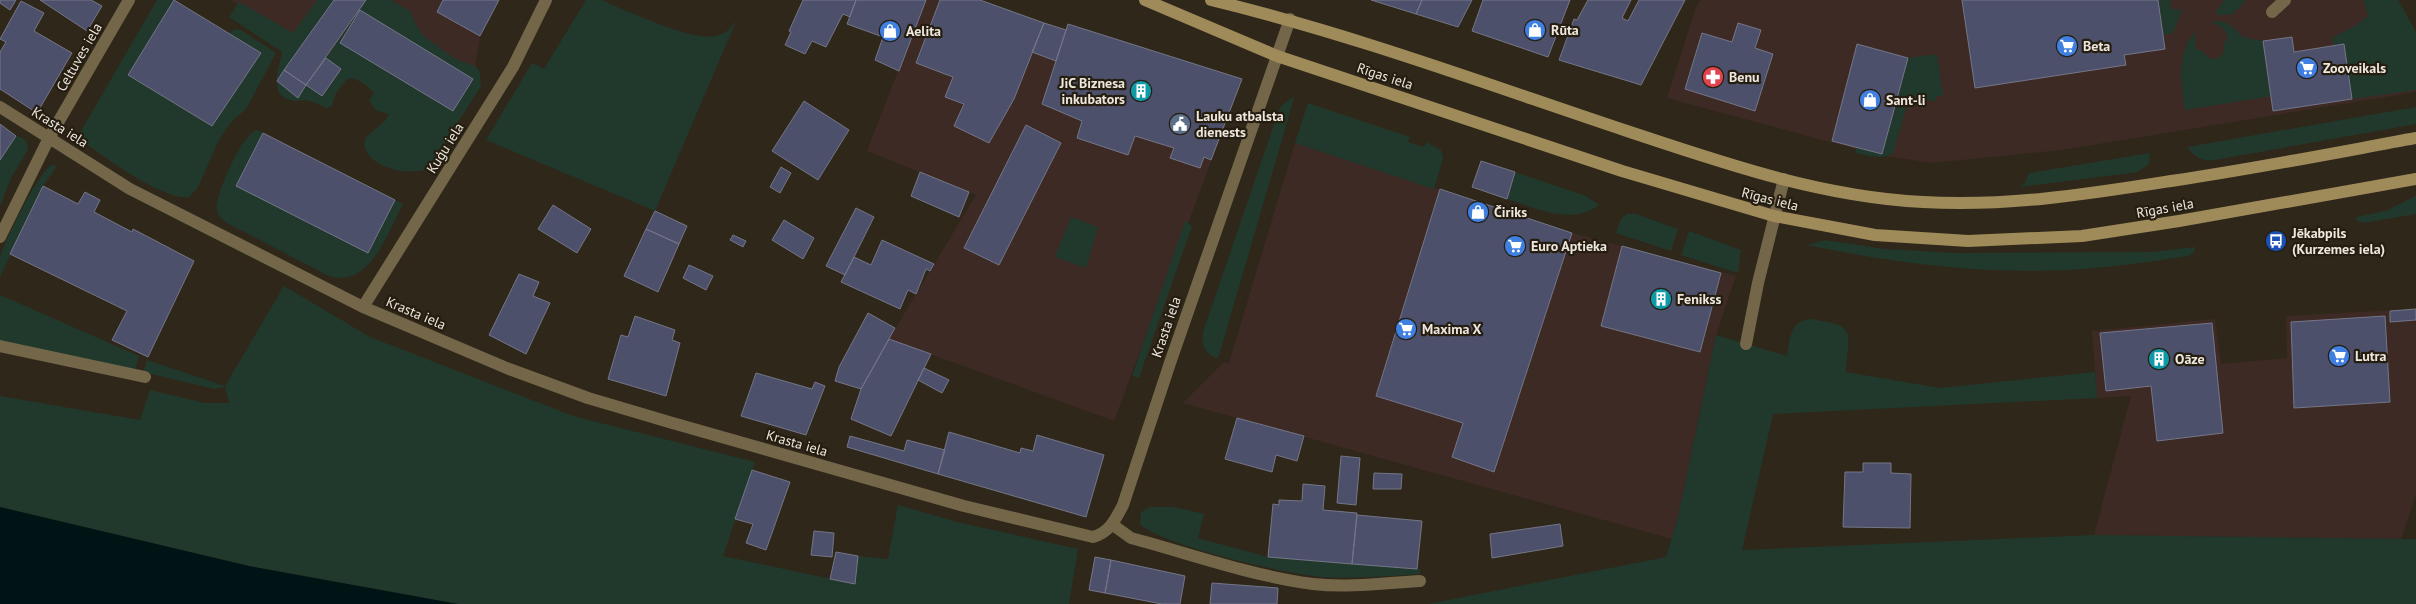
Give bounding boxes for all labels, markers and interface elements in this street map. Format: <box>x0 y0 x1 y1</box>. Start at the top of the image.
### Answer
shop icon: Rūta <box>1523 18 1547 42</box>
street label: Celtuves iela <box>52 19 106 95</box>
shop icon: Aelita <box>878 19 902 43</box>
place label: Rūta <box>1551 21 1579 39</box>
place label: Aelita <box>906 22 941 40</box>
supermarket icon: Beta <box>2055 34 2079 58</box>
place label: Beta <box>2083 37 2110 55</box>
supermarket icon: Zooveikals <box>2295 56 2319 80</box>
street label: Rīgas iela <box>1355 58 1415 94</box>
place label: Zooveikals <box>2323 59 2386 77</box>
pharmacy icon: Benu <box>1701 65 1725 89</box>
place label: Benu <box>1729 68 1760 86</box>
place label: JiC Biznesa inkubators <box>1059 74 1125 108</box>
building icon: JiC Biznesa inkubators <box>1129 79 1153 103</box>
shop icon: Sant-li <box>1858 88 1882 112</box>
place label: Sant-li <box>1886 91 1926 109</box>
street label: Krasta iela <box>28 103 92 151</box>
place label: Lauku atbalsta dienests <box>1196 107 1284 141</box>
public building icon: Lauku atbalsta dienests <box>1168 112 1192 136</box>
street label: Kuģu iela <box>422 119 468 177</box>
street label: Rīgas iela <box>1740 183 1800 215</box>
street label: Rīgas iela <box>2135 194 2195 222</box>
shop icon: Čiriks <box>1466 200 1490 224</box>
place label: Čiriks <box>1494 203 1527 221</box>
place label: Jēkabpils (Kurzemes iela) <box>2291 224 2385 258</box>
bus stop icon: Jēkabpils (Kurzemes iela) <box>2264 229 2288 253</box>
supermarket icon: Euro Aptieka <box>1503 234 1527 258</box>
place label: Euro Aptieka <box>1531 237 1607 255</box>
building icon: Fenikss <box>1649 287 1673 311</box>
place label: Fenikss <box>1677 290 1721 308</box>
street label: Krasta iela <box>383 292 449 334</box>
street label: Krasta iela <box>1147 294 1185 360</box>
supermarket icon: Maxima X <box>1394 317 1418 341</box>
place label: Maxima X <box>1422 320 1482 338</box>
supermarket icon: Lutra <box>2327 344 2351 368</box>
building icon: Oāze <box>2147 347 2171 371</box>
place label: Lutra <box>2355 347 2387 365</box>
place label: Oāze <box>2175 350 2205 368</box>
street label: Krasta iela <box>764 426 830 460</box>

